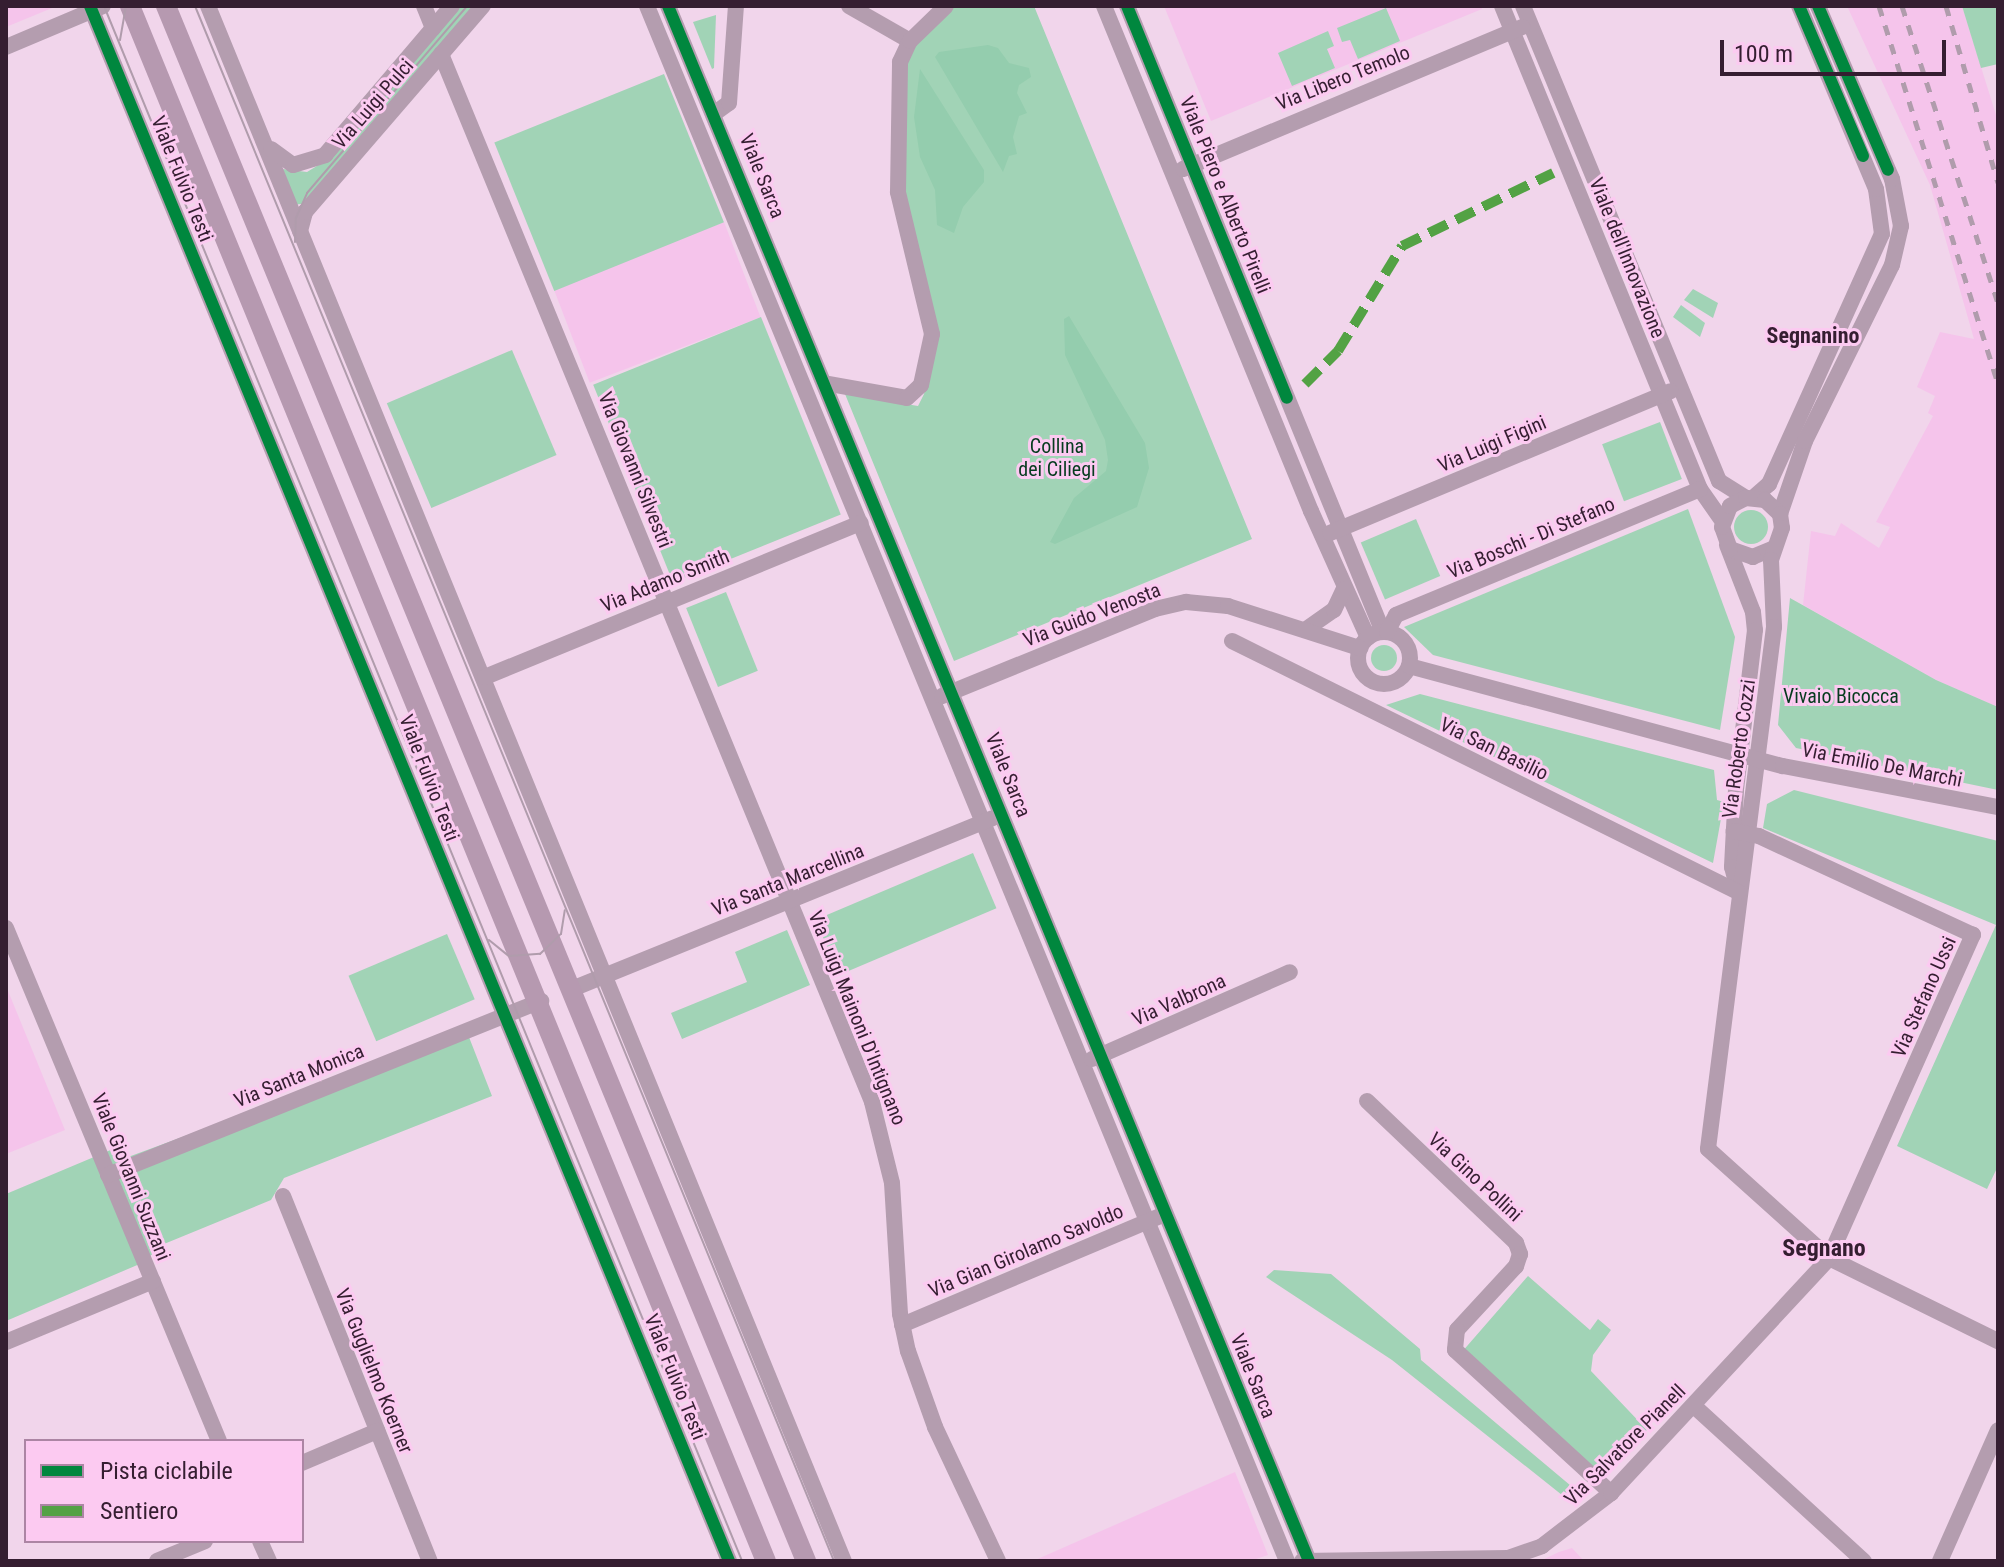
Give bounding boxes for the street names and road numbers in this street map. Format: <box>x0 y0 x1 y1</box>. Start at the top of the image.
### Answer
street label: Via Libero Temolo <box>1272 40 1414 116</box>
street label: Via Luigi Pulci <box>327 54 419 154</box>
street label: Viale Piero e Alberto Pirelli <box>1174 93 1276 297</box>
street label: Viale Fulvio Testi <box>146 112 218 246</box>
street label: Viale Sarca <box>734 130 790 222</box>
street label: Viale dell'Innovazione <box>1584 174 1670 342</box>
street label: Via Giovanni Silvestri <box>593 389 677 551</box>
street label: Via Luigi Figini <box>1434 410 1550 478</box>
street label: Via Boschi - Di Stefano <box>1444 492 1618 584</box>
street label: Via Adamo Smith <box>597 544 733 618</box>
street label: Via Guido Venosta <box>1020 578 1164 652</box>
street label: Via Roberto Cozzi <box>1717 678 1761 820</box>
street label: Viale Fulvio Testi <box>394 711 464 845</box>
street label: Via San Basilio <box>1436 712 1552 786</box>
street label: Viale Sarca <box>980 729 1036 821</box>
street label: Via Emilio De Marchi <box>1800 738 1964 792</box>
street label: Via Santa Marcellina <box>708 839 868 921</box>
street label: Via Luigi Mainoni D'Intignano <box>803 907 911 1129</box>
street label: Via Stefano Ussi <box>1887 933 1961 1061</box>
street label: Via Valbrona <box>1128 969 1230 1031</box>
street label: Via Santa Monica <box>231 1039 367 1113</box>
street label: Viale Giovanni Suzzani <box>86 1090 176 1264</box>
street label: Via Gino Pollini <box>1423 1127 1527 1227</box>
street label: Via Gian Girolamo Savoldo <box>925 1199 1127 1303</box>
street label: Via Guglielmo Koerner <box>330 1285 418 1457</box>
street label: Viale Fulvio Testi <box>639 1310 711 1444</box>
street label: Viale Sarca <box>1225 1330 1281 1422</box>
street label: Via Salvatore Pianell <box>1559 1379 1691 1511</box>

